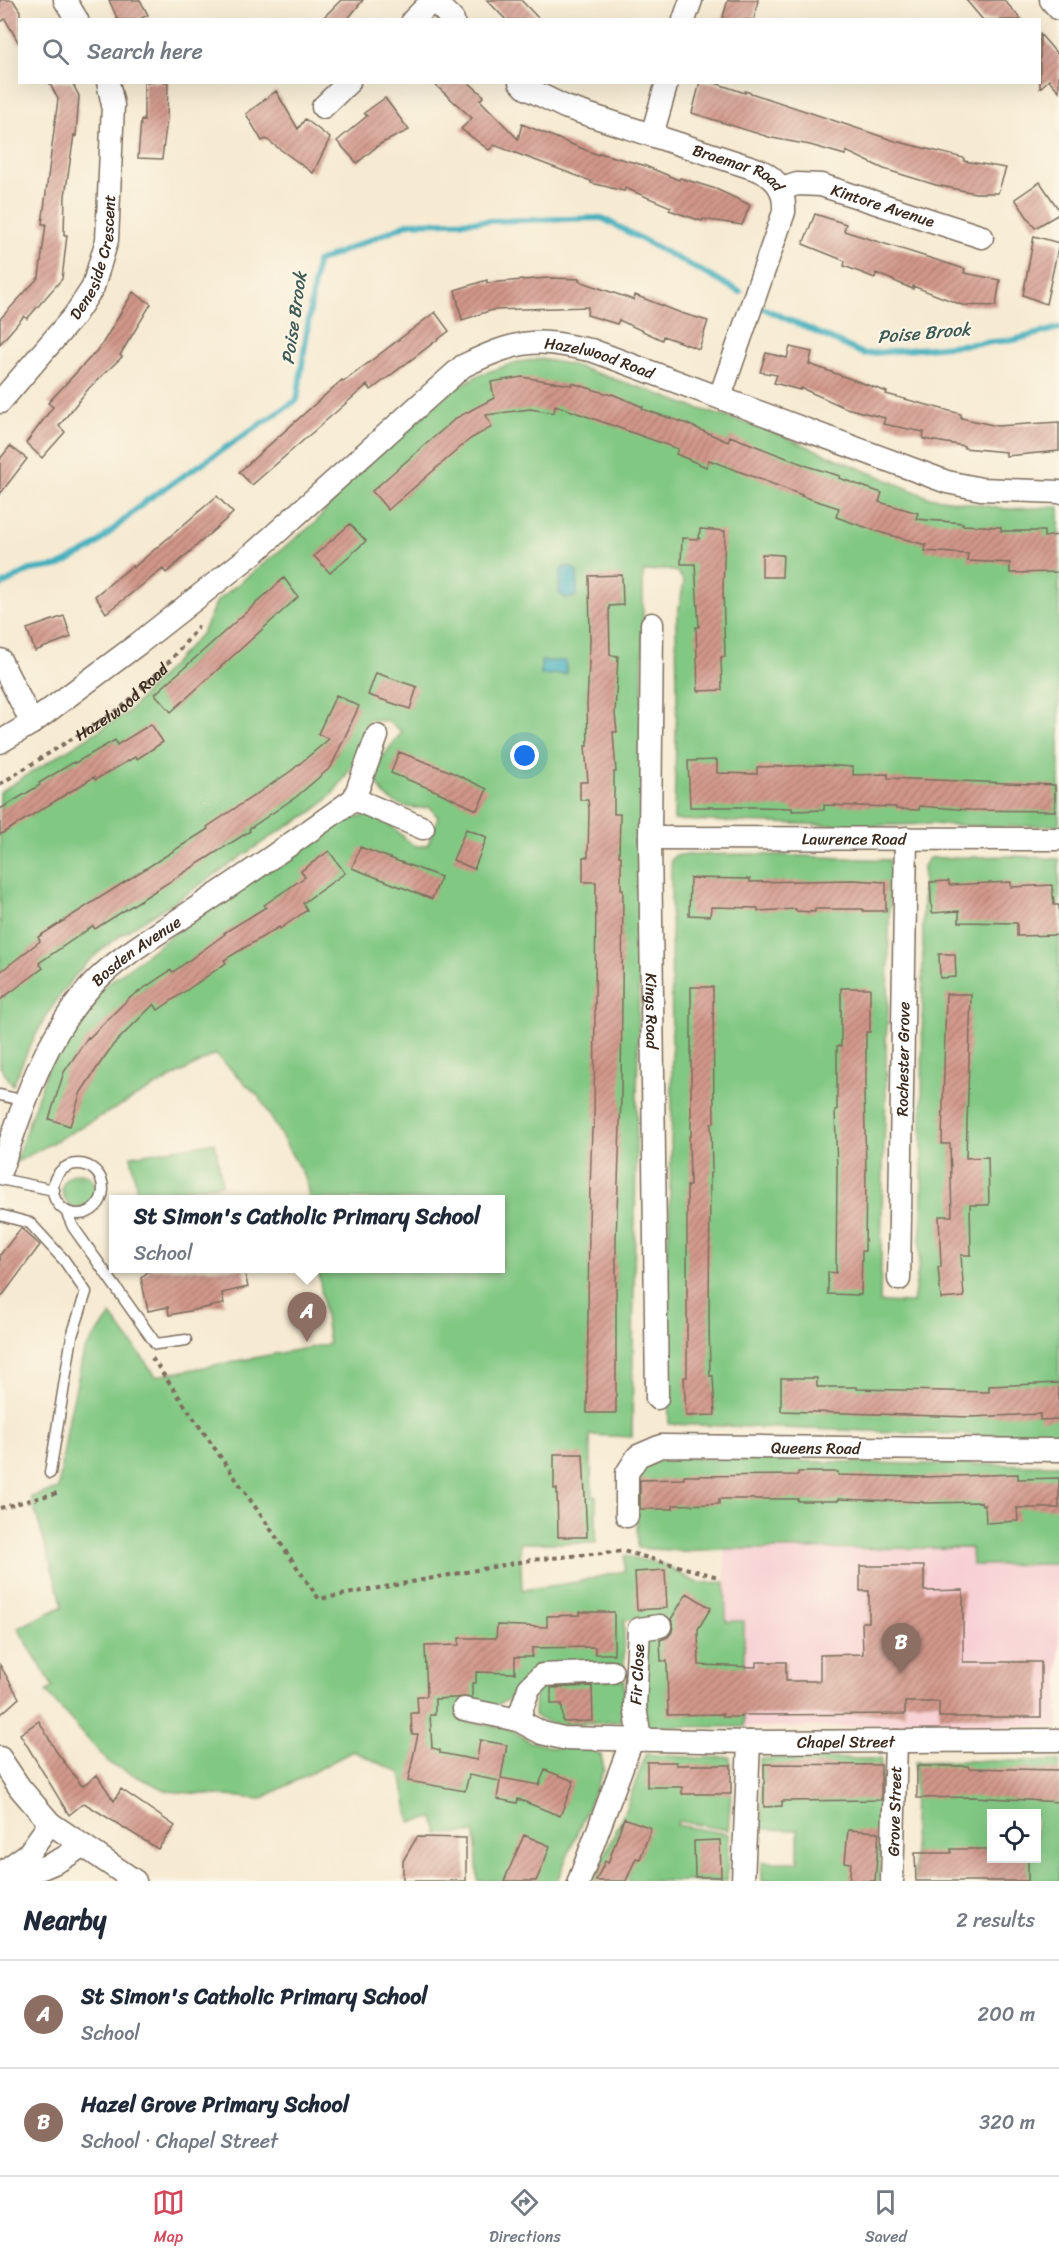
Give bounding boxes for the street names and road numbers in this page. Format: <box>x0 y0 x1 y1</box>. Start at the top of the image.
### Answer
street label: Braemar Road <box>689 135 793 198</box>
street label: Kintore Avenue <box>827 175 939 236</box>
street label: Deneside Crescent <box>61 194 124 326</box>
street label: Hazelwood Road <box>543 329 660 388</box>
street label: Hazelwood Road <box>69 655 177 749</box>
street label: Lawrence Road <box>802 824 908 854</box>
street label: Bosden Avenue <box>84 908 187 994</box>
street label: Kings Road <box>637 973 667 1051</box>
street label: Rochester Grove <box>888 1001 918 1117</box>
street label: Queens Road <box>771 1433 862 1463</box>
street label: Fir Close <box>621 1643 653 1706</box>
street label: Chapel Street <box>797 1727 896 1757</box>
street label: Grove Street <box>879 1765 910 1857</box>

